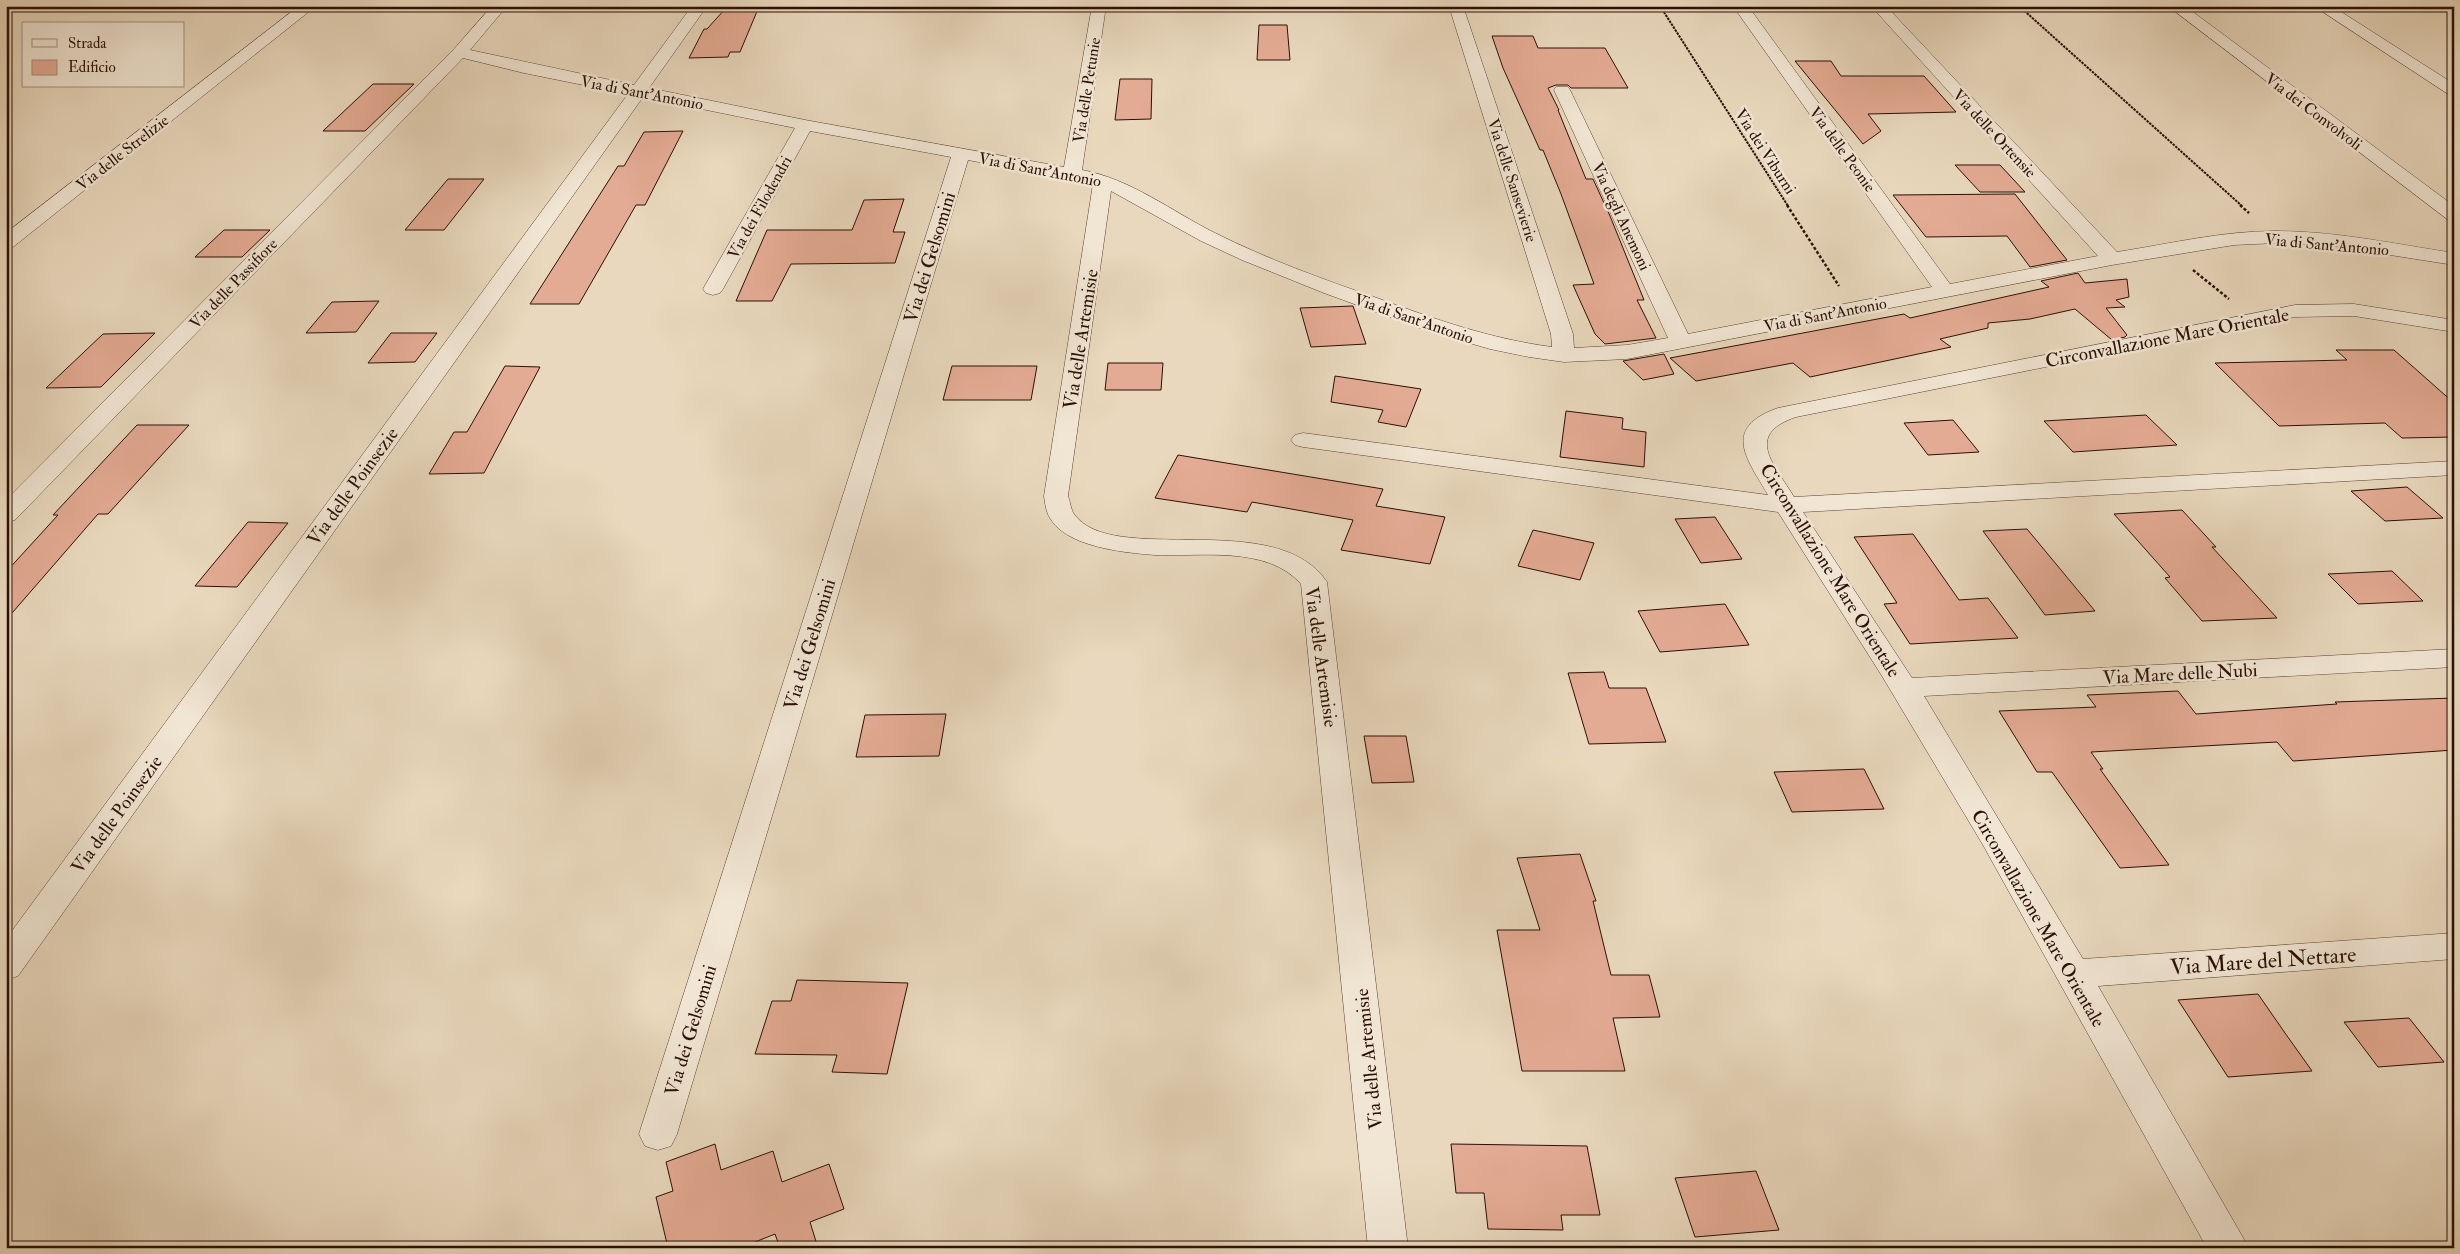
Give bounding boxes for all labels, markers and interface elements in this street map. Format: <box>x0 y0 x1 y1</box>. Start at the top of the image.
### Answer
legend <box>22 22 185 88</box>
text: Strada <box>68 34 107 53</box>
street label: Via delle Petunie <box>1069 36 1105 144</box>
text: Edificio <box>68 58 116 77</box>
street label: Via dei Convolvoli <box>2261 69 2366 155</box>
street label: Via di Sant'Antonio <box>579 71 705 115</box>
street label: Via delle Ortensie <box>1948 85 2041 182</box>
street label: Via delle Peonie <box>1805 103 1880 196</box>
street label: Via dei Viburni <box>1730 105 1800 198</box>
street label: Via delle Strelizie <box>72 110 173 195</box>
street label: Via delle Sansevierie <box>1483 116 1542 245</box>
street label: Via di Sant'Antonio <box>977 148 1103 192</box>
street label: Via dei Filodendri <box>723 153 796 262</box>
street label: Via degli Anemoni <box>1587 159 1655 274</box>
street label: Via dei Gelsomini <box>899 189 961 326</box>
street label: Via di Sant'Antonio <box>2264 230 2390 260</box>
street label: Via delle Passifiore <box>186 234 282 333</box>
street label: Via delle Artemisie <box>1058 267 1104 411</box>
street label: Via di Sant'Antonio <box>1352 289 1476 349</box>
street label: Via di Sant'Antonio <box>1762 293 1889 337</box>
street label: Circonvallazione Mare Orientale <box>2043 303 2291 373</box>
street label: Via delle Poinsezie <box>302 423 404 550</box>
street label: Circonvallazione Mare Orientale <box>1754 459 1906 682</box>
street label: Via dei Gelsomini <box>779 576 841 713</box>
street label: Via delle Artemisie <box>1299 585 1343 729</box>
street label: Via Mare delle Nubi <box>2102 658 2258 690</box>
street label: Via delle Poinsezie <box>66 751 168 878</box>
street label: Circonvallazione Mare Orientale <box>1966 805 2110 1032</box>
street label: Via Mare del Nettare <box>2169 941 2357 981</box>
street label: Via dei Gelsomini <box>660 962 722 1099</box>
street label: Via delle Artemisie <box>1350 987 1388 1131</box>

